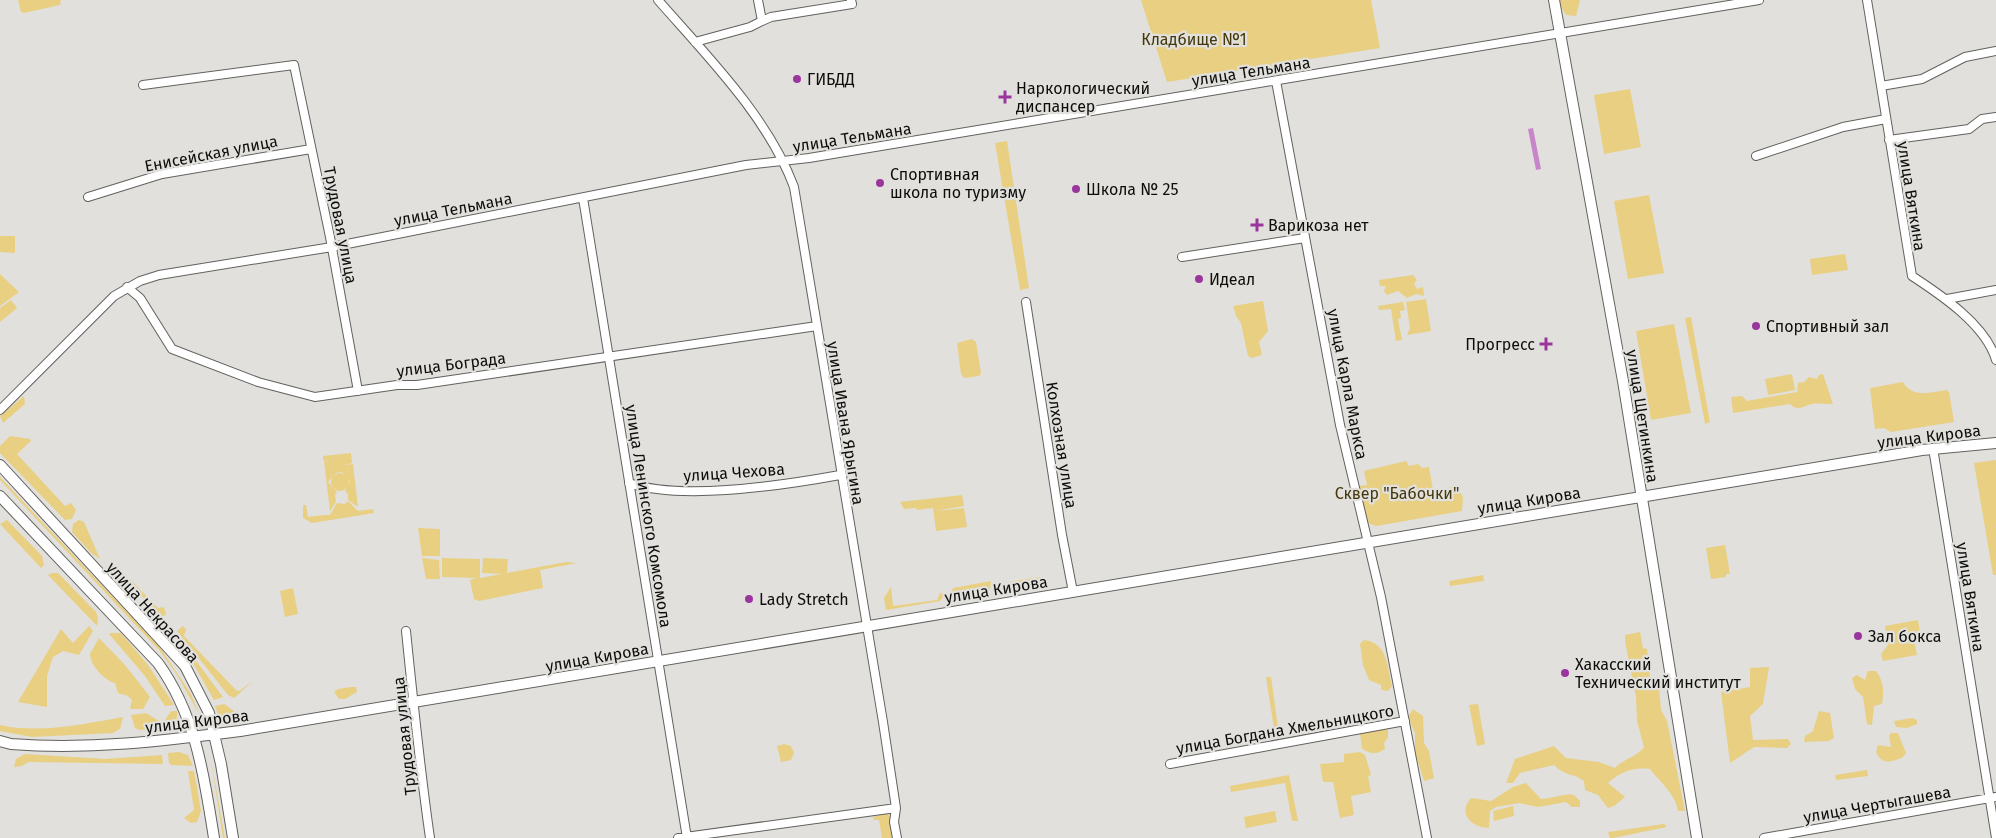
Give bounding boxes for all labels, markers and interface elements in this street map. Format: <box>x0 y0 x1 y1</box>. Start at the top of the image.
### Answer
park label: Кладбище №1 <box>1141 30 1247 49</box>
street label: улица Тельмана <box>1190 53 1312 90</box>
place label: ГИБДД <box>807 70 855 89</box>
marker: ГИБДД <box>791 73 803 85</box>
place label: Наркологический диспансер <box>1016 79 1150 116</box>
marker: Наркологический диспансер <box>998 90 1012 104</box>
street label: улица Тельмана <box>791 119 913 156</box>
street label: Енисейская улица <box>143 131 279 176</box>
street label: улица Вяткина <box>1893 140 1930 252</box>
street label: Трудовая улица <box>320 165 361 285</box>
place label: Спортивная школа по туризму <box>890 165 1026 202</box>
marker: Спортивная школа по туризму <box>874 177 886 189</box>
place label: Школа № 25 <box>1086 180 1178 199</box>
marker: Школа № 25 <box>1070 183 1082 195</box>
street label: улица Тельмана <box>392 189 514 230</box>
place label: Варикоза нет <box>1268 216 1369 235</box>
marker: Варикоза нет <box>1250 218 1264 232</box>
place label: Идеал <box>1209 270 1255 289</box>
marker: Идеал <box>1193 273 1205 285</box>
street label: улица Карла Маркса <box>1324 307 1371 461</box>
place label: Спортивный зал <box>1766 317 1889 336</box>
marker: Спортивный зал <box>1750 320 1762 332</box>
place label: Прогресс <box>1465 335 1535 354</box>
marker: Прогресс <box>1539 337 1553 351</box>
street label: улица Ивана Ярыгина <box>823 340 868 506</box>
street label: улица Бограда <box>395 348 507 381</box>
street label: улица Щетинкина <box>1623 348 1662 484</box>
street label: Колхозная улица <box>1042 380 1081 510</box>
street label: улица Ленинского Комсомола <box>621 403 676 629</box>
street label: улица Кирова <box>1876 421 1982 452</box>
street label: улица Чехова <box>683 459 785 486</box>
street label: улица Кирова <box>1476 483 1582 518</box>
park label: Сквер "Бабочки" <box>1335 484 1459 503</box>
street label: улица Вяткина <box>1952 541 1989 653</box>
street label: улица Некрасова <box>102 558 203 667</box>
street label: улица Кирова <box>943 572 1049 607</box>
place label: Lady Stretch <box>759 590 849 609</box>
marker: Lady Stretch <box>743 593 755 605</box>
place label: Зал бокса <box>1868 627 1941 646</box>
marker: Зал бокса <box>1852 630 1864 642</box>
street label: улица Кирова <box>544 639 650 676</box>
place label: Хакасский Технический институт <box>1575 655 1741 692</box>
marker: Хакасский Технический институт <box>1559 667 1571 679</box>
street label: Трудовая улица <box>389 676 420 796</box>
street label: улица Богдана Хмельницкого <box>1175 701 1395 758</box>
street label: улица Кирова <box>144 706 250 737</box>
street label: улица Чертыгашева <box>1802 782 1952 827</box>

